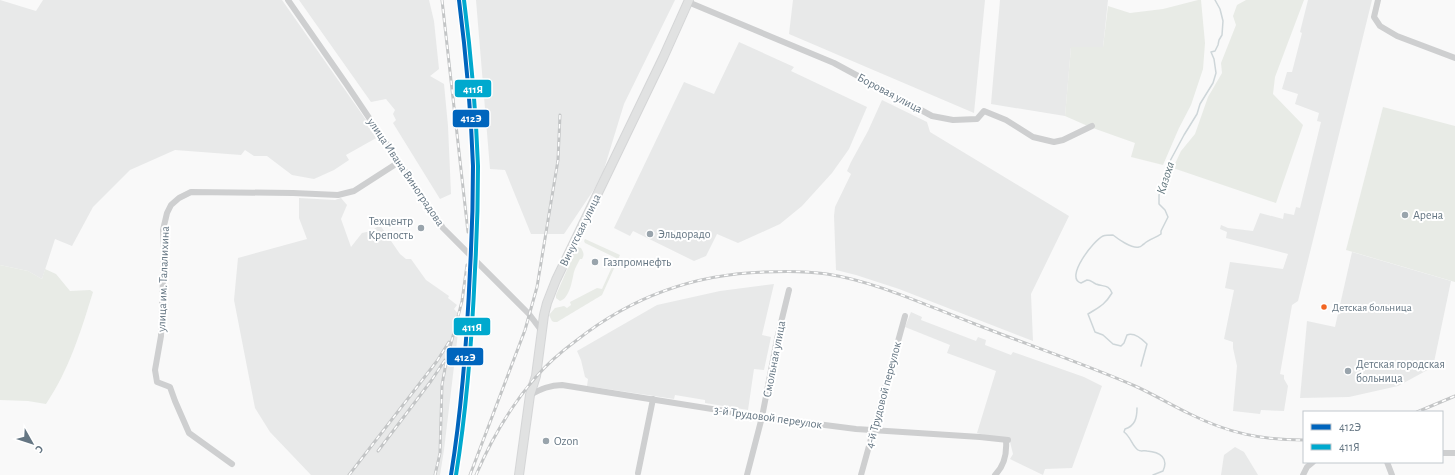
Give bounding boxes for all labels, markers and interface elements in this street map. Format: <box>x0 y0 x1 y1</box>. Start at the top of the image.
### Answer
street label: Боровая улица <box>855 71 925 116</box>
line badge: 411Я <box>454 79 492 98</box>
text: 411Я <box>463 84 483 95</box>
line badge: 412Э <box>452 109 490 128</box>
text: 412Э <box>460 113 482 124</box>
street label: улица Ивана Виноградова <box>364 115 447 229</box>
water label: Казоха <box>1155 160 1177 196</box>
street label: Вичугская улица <box>557 191 604 269</box>
place label: Арена <box>1413 209 1444 221</box>
marker: Арена <box>1400 210 1410 220</box>
place label: Техцентр Крепость <box>368 215 413 241</box>
marker: Техцентр Крепость <box>416 223 426 233</box>
street label: улица им. Талалихина <box>155 225 172 333</box>
place label: Эльдорадо <box>658 228 711 240</box>
marker: Эльдорадо <box>645 229 655 239</box>
place label: Газпромнефть <box>603 256 671 268</box>
marker: Газпромнефть <box>590 257 600 267</box>
marker: Детская больница <box>1319 302 1329 312</box>
place label: Детская больница <box>1332 302 1412 313</box>
line badge: 411Я <box>453 317 491 336</box>
street label: Смольная улица <box>761 319 788 399</box>
text: 411Я <box>462 322 482 333</box>
street label: 4-й Трудовой переулок <box>863 340 904 450</box>
line badge: 412Э <box>446 347 484 366</box>
text: 412Э <box>454 352 476 363</box>
place label: Детская городская больница <box>1356 358 1445 384</box>
marker: Детская городская больница <box>1343 366 1353 376</box>
street label: 3-й Трудовой переулок <box>713 403 823 432</box>
legend <box>1303 411 1443 463</box>
text: 412Э <box>1339 421 1361 433</box>
north arrow <box>12 423 52 463</box>
place label: Ozon <box>554 435 578 447</box>
marker: Ozon <box>541 436 551 446</box>
text: 411Я <box>1339 441 1360 453</box>
text: С <box>33 443 46 455</box>

